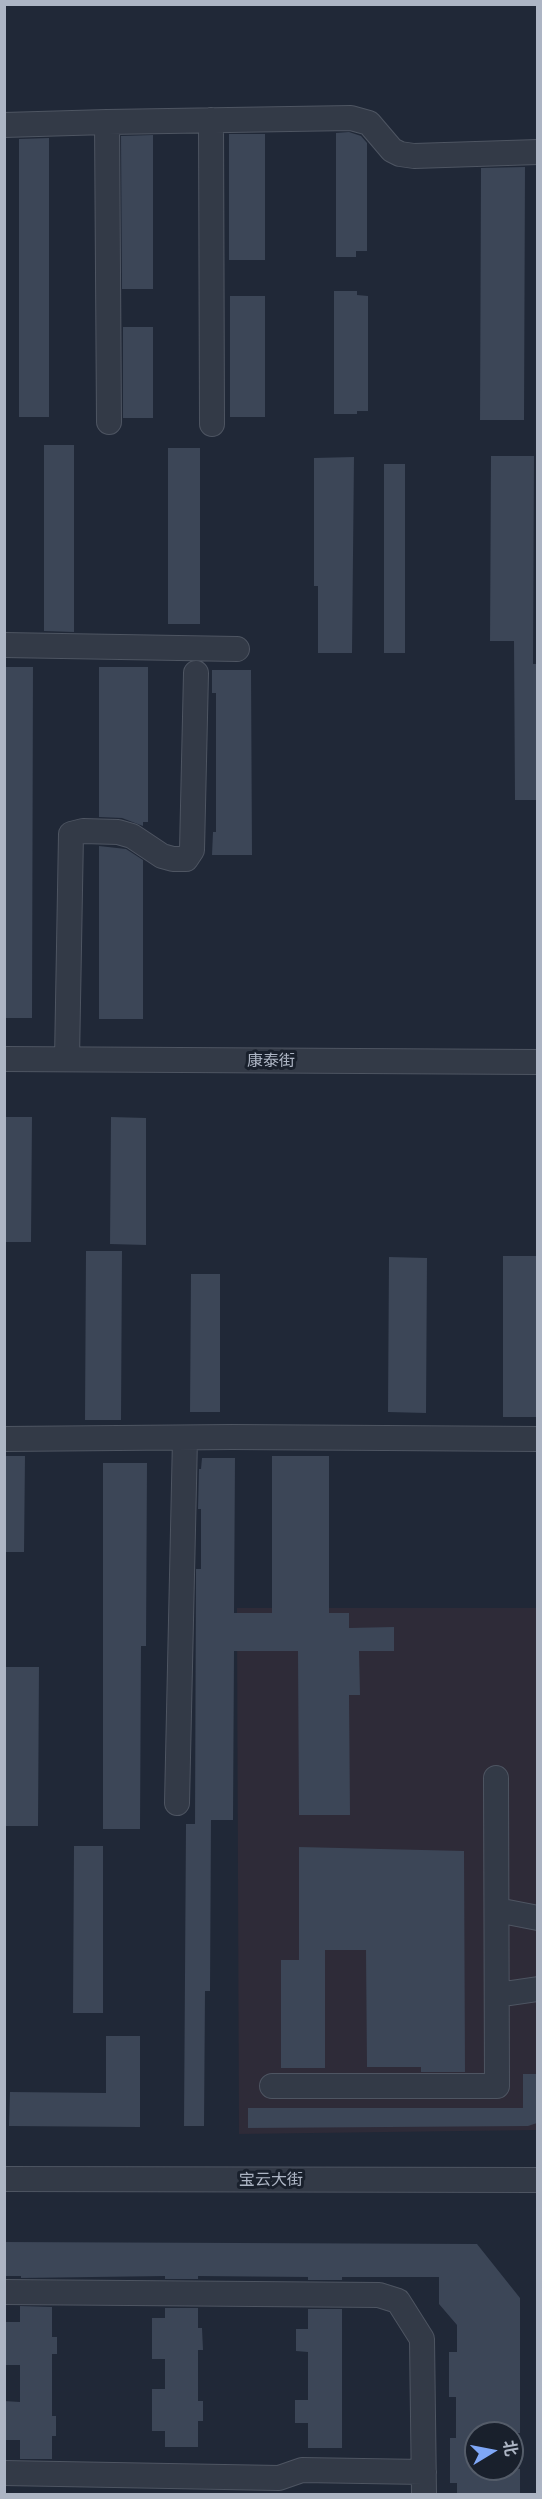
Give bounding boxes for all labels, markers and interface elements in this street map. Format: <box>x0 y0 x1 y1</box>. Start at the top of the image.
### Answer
street label: 康泰街 <box>247 1051 295 1071</box>
street label: 宝云大街 <box>239 2170 303 2190</box>
north arrow <box>464 2421 524 2481</box>
text: 北 <box>500 2439 521 2458</box>

